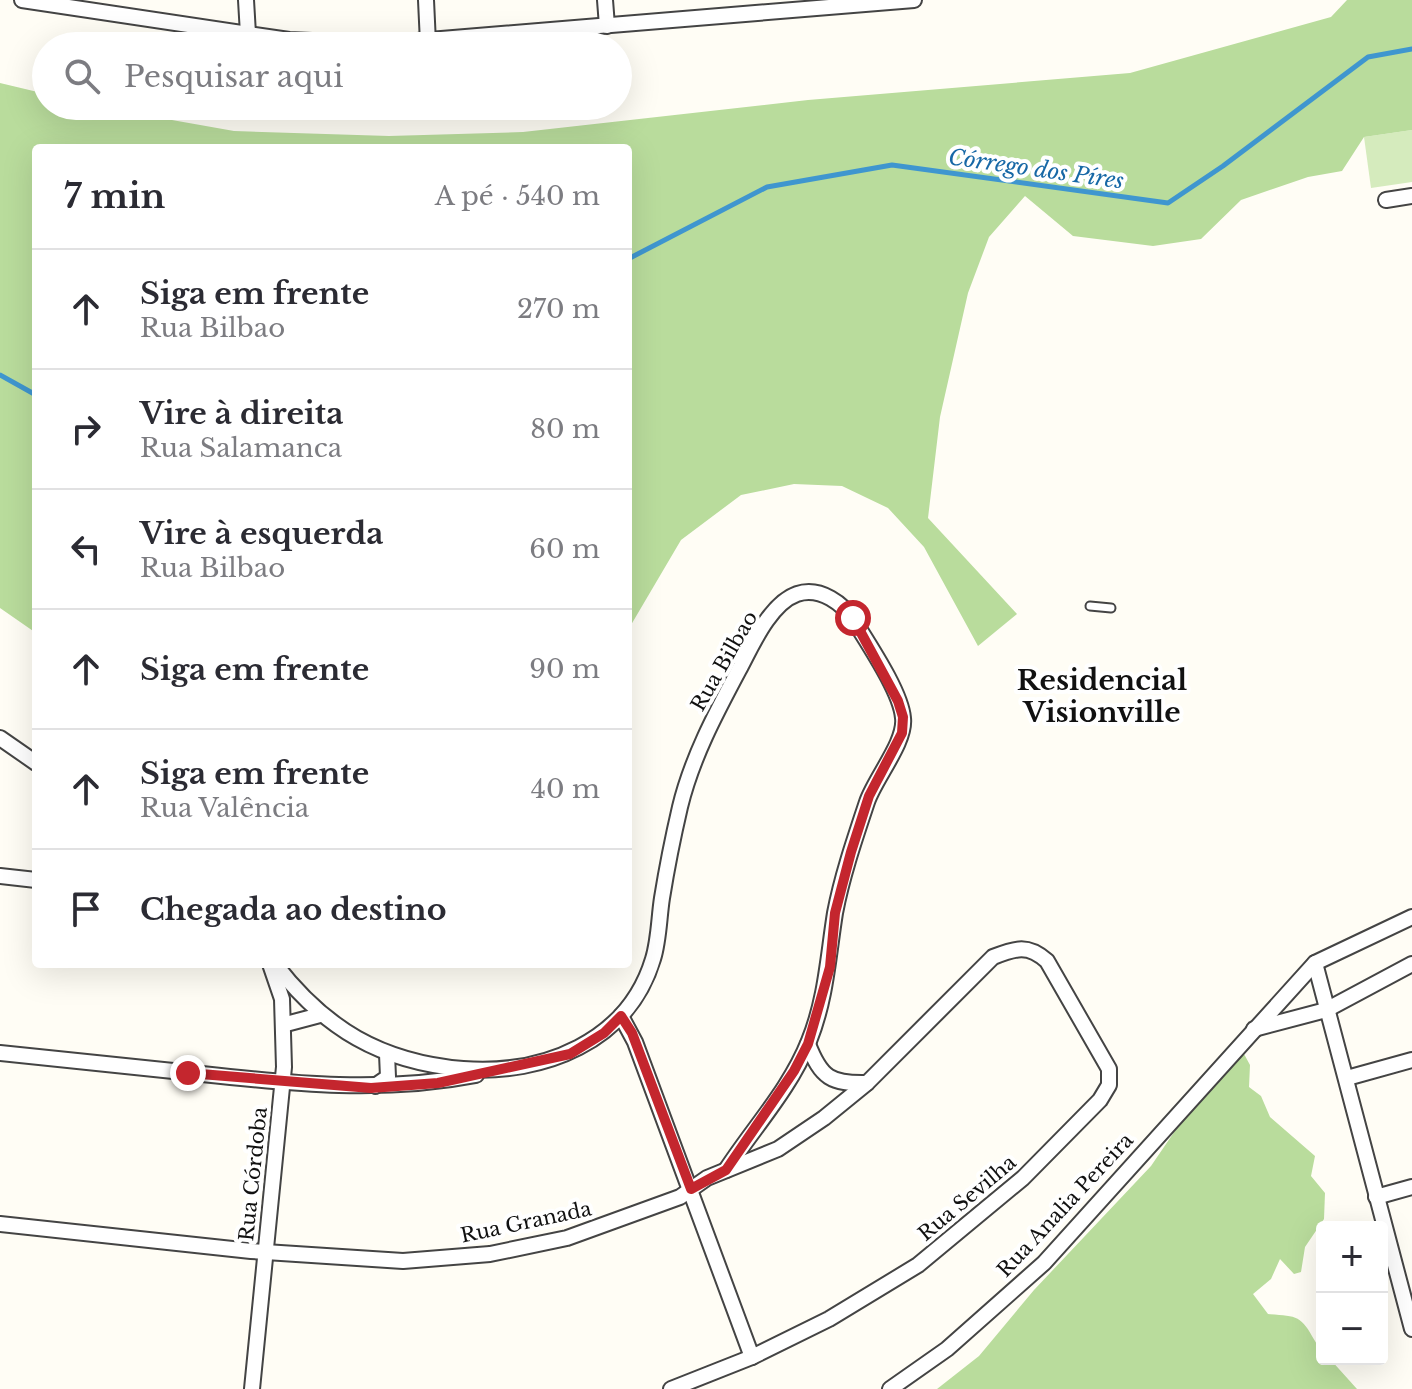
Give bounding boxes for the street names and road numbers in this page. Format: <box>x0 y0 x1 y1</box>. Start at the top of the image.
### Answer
street label: Rua Bilbao <box>686 607 762 715</box>
street label: Rua Córdoba <box>234 1105 272 1242</box>
street label: Rua Analia Pereira <box>992 1127 1139 1282</box>
street label: Rua Sevilha <box>913 1150 1021 1246</box>
street label: Rua Granada <box>458 1196 595 1248</box>

